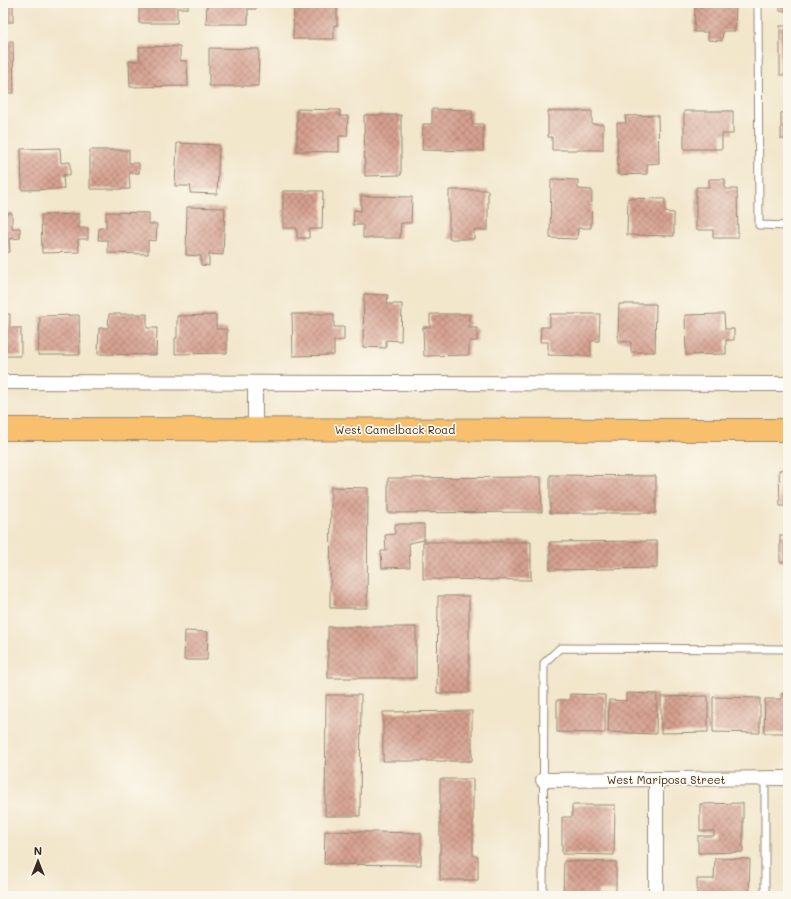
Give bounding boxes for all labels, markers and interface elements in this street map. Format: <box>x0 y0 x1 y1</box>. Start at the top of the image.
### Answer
street label: West Camelback Road <box>335 422 455 437</box>
street label: West Mariposa Street <box>607 772 726 787</box>
north arrow <box>18 841 58 881</box>
text: N <box>34 843 42 858</box>

